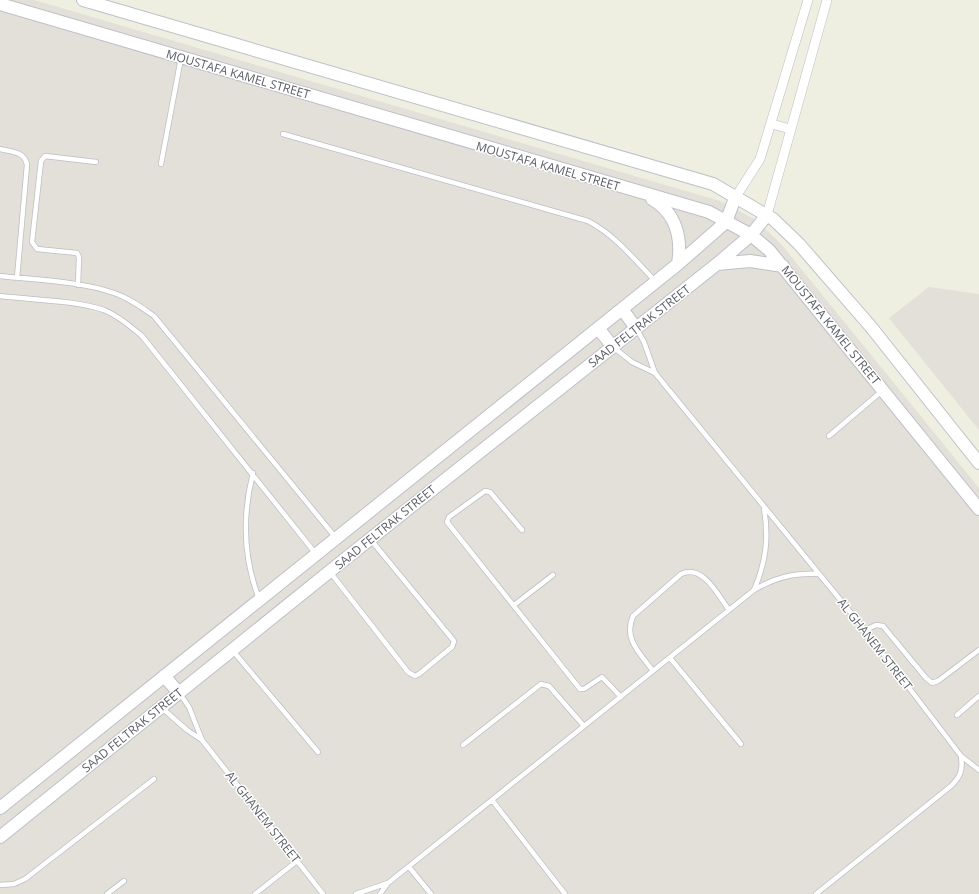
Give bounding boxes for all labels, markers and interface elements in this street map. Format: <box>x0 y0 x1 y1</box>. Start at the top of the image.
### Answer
street label: MOUSTAFA KAMEL STREET <box>164 45 312 103</box>
street label: MOUSTAFA KAMEL STREET <box>474 137 622 195</box>
street label: MOUSTAFA KAMEL STREET <box>778 262 885 388</box>
street label: SAAD FELTRAK STREET <box>584 280 694 371</box>
street label: SAAD FELTRAK STREET <box>331 481 439 573</box>
street label: AL GHANEM STREET <box>834 595 916 694</box>
street label: SAAD FELTRAK STREET <box>78 684 186 776</box>
street label: AL GHANEM STREET <box>222 768 304 867</box>

